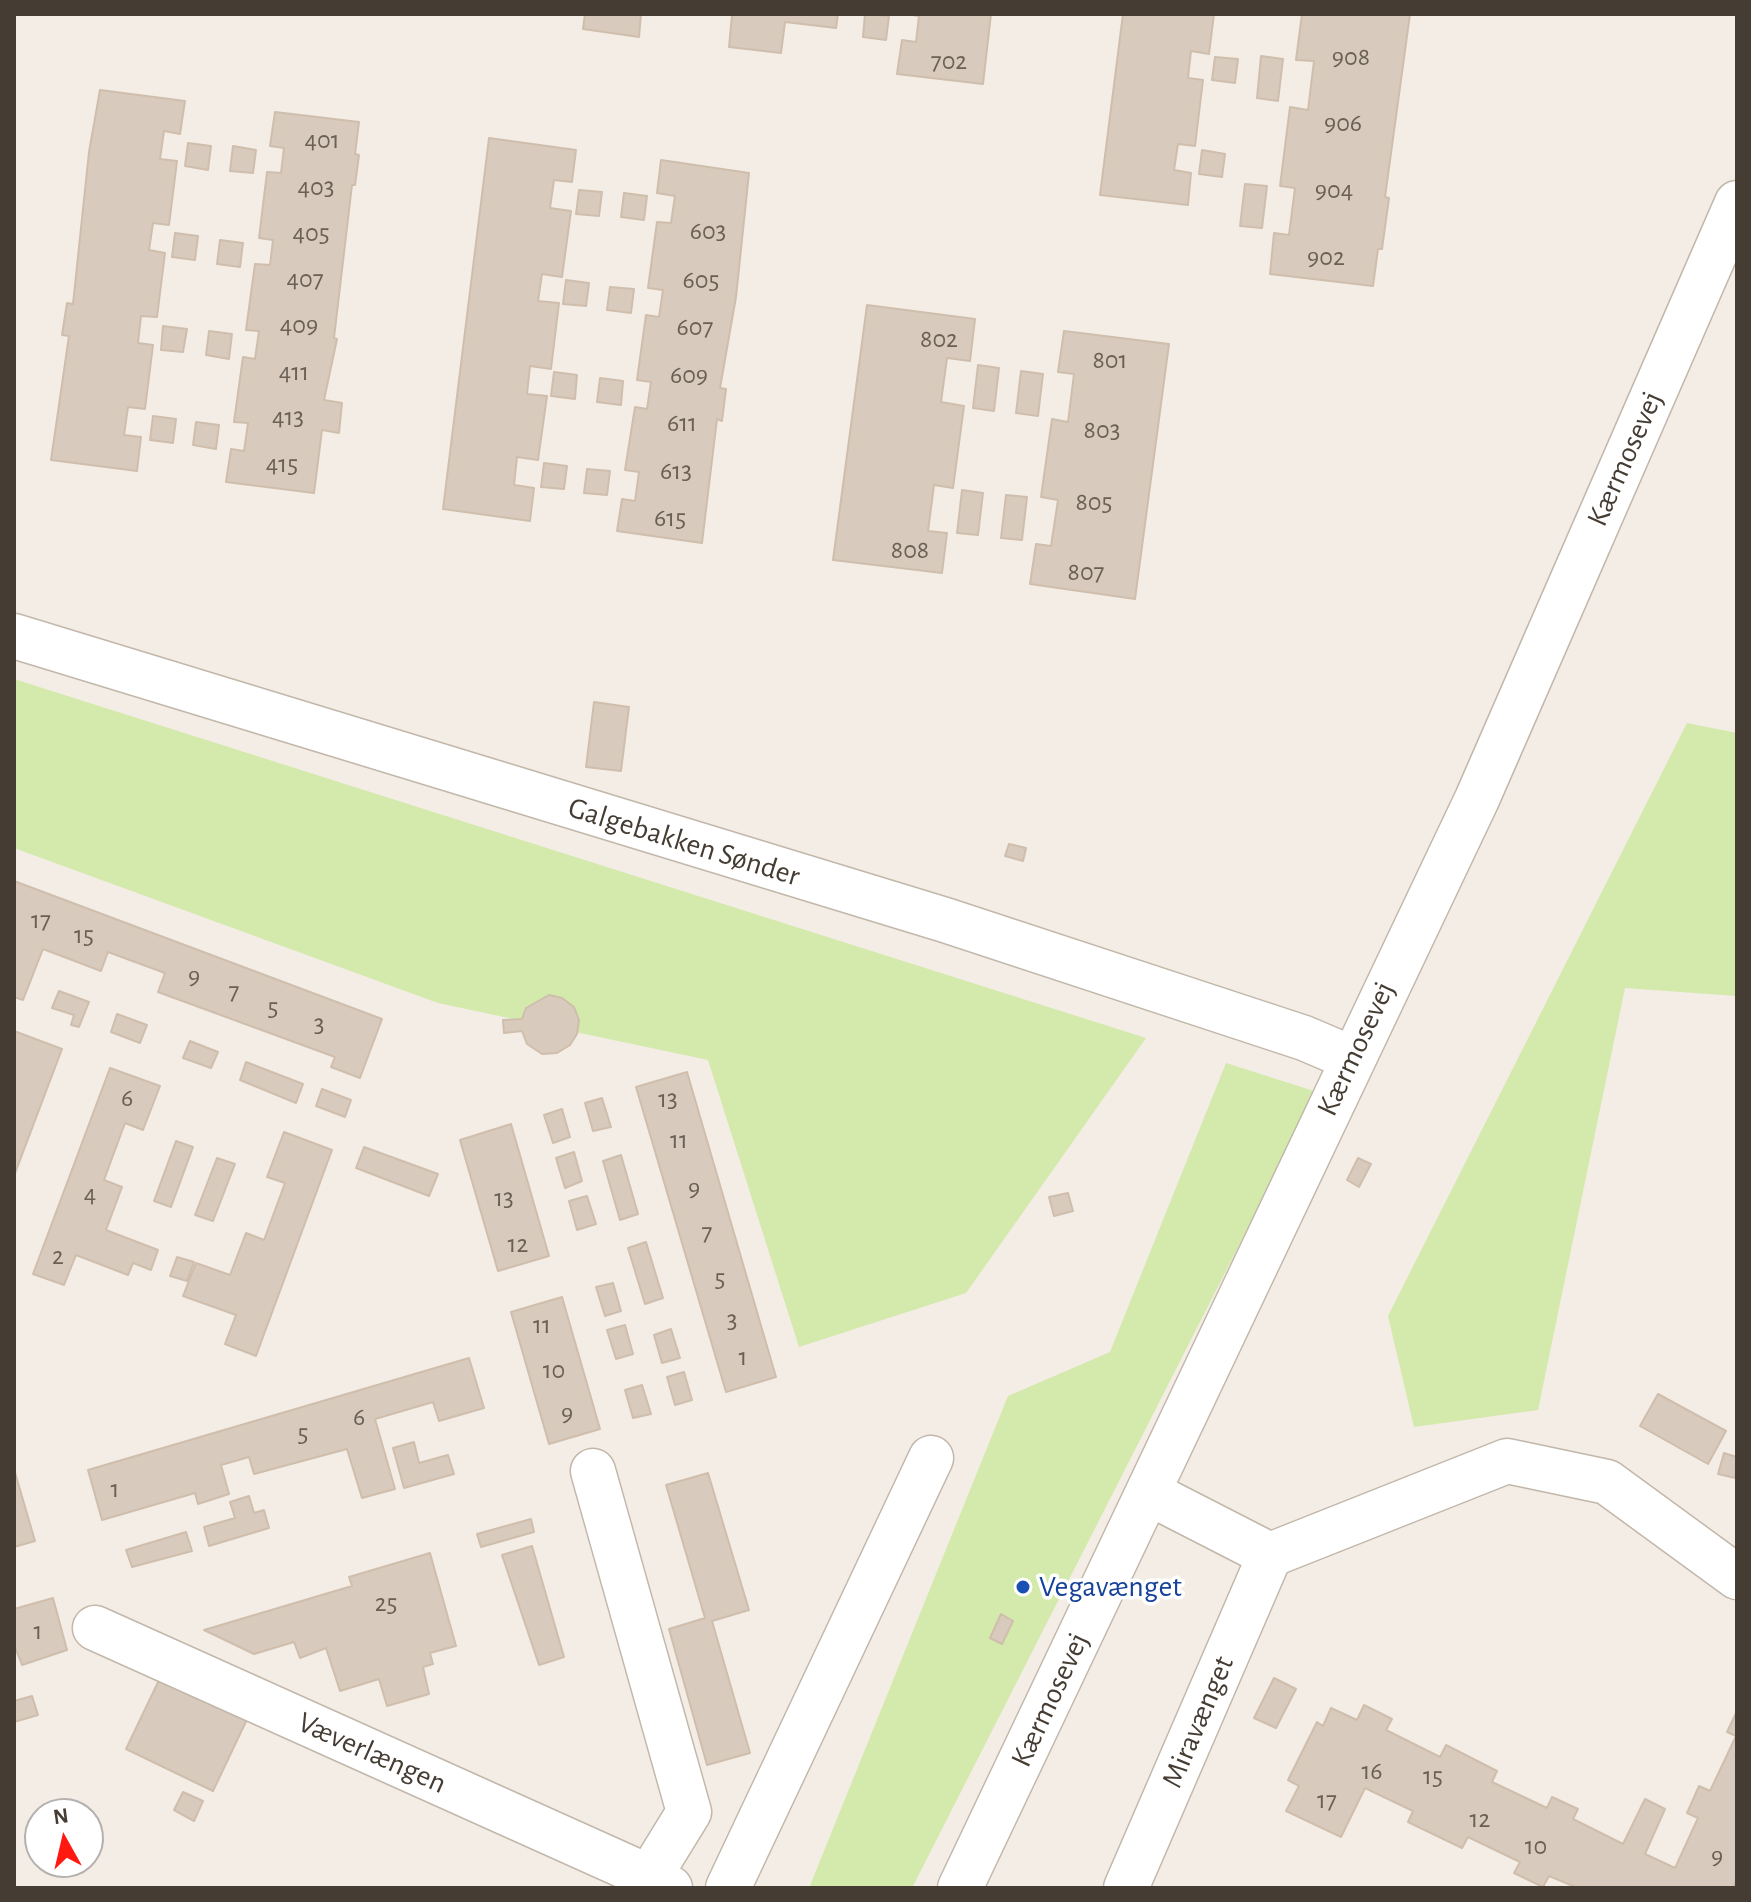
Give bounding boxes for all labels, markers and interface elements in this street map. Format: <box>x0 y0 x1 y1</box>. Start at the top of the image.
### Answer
house number: 908 <box>1332 41 1370 73</box>
house number: 702 <box>931 45 967 77</box>
house number: 906 <box>1324 107 1362 139</box>
house number: 401 <box>304 124 340 156</box>
house number: 403 <box>298 171 334 203</box>
house number: 904 <box>1315 174 1353 206</box>
house number: 603 <box>690 215 726 247</box>
house number: 405 <box>292 217 330 249</box>
house number: 902 <box>1307 241 1345 273</box>
house number: 407 <box>286 263 324 295</box>
house number: 605 <box>683 264 719 296</box>
house number: 409 <box>280 309 318 341</box>
house number: 607 <box>677 311 713 343</box>
house number: 802 <box>920 323 958 355</box>
house number: 801 <box>1093 344 1127 376</box>
house number: 411 <box>279 356 309 388</box>
house number: 609 <box>670 359 708 391</box>
street label: Kærmosevej <box>1579 386 1671 532</box>
house number: 413 <box>272 401 304 433</box>
house number: 611 <box>667 407 697 439</box>
house number: 803 <box>1084 414 1120 446</box>
house number: 415 <box>266 448 298 480</box>
house number: 613 <box>660 455 692 487</box>
house number: 805 <box>1076 486 1112 518</box>
house number: 615 <box>654 502 686 534</box>
house number: 808 <box>891 534 929 566</box>
house number: 807 <box>1068 556 1104 588</box>
street label: Galgebakken Sønder <box>564 790 804 894</box>
house number: 17 <box>31 904 51 936</box>
house number: 15 <box>74 919 94 951</box>
house number: 9 <box>188 960 200 992</box>
house number: 7 <box>229 975 239 1007</box>
street label: Kærmosevej <box>1309 976 1403 1122</box>
house number: 5 <box>268 991 278 1023</box>
house number: 3 <box>314 1008 324 1040</box>
house number: 6 <box>121 1082 133 1114</box>
house number: 13 <box>658 1083 678 1115</box>
house number: 11 <box>670 1124 688 1156</box>
house number: 9 <box>688 1172 700 1204</box>
house number: 4 <box>84 1178 96 1210</box>
house number: 13 <box>494 1182 514 1214</box>
house number: 7 <box>702 1216 712 1248</box>
house number: 12 <box>508 1228 528 1260</box>
house number: 2 <box>52 1240 64 1272</box>
house number: 5 <box>715 1262 725 1294</box>
house number: 3 <box>727 1304 737 1336</box>
house number: 11 <box>533 1309 551 1341</box>
house number: 1 <box>739 1341 747 1373</box>
house number: 10 <box>543 1354 565 1386</box>
house number: 9 <box>561 1397 573 1429</box>
house number: 6 <box>353 1401 365 1433</box>
house number: 5 <box>298 1417 308 1449</box>
house number: 1 <box>111 1473 119 1505</box>
place label: Vegavænget <box>1039 1569 1182 1605</box>
marker: Vegavænget <box>1014 1578 1032 1596</box>
house number: 25 <box>375 1587 397 1619</box>
house number: 1 <box>34 1615 42 1647</box>
street label: Kærmosevej <box>1003 1627 1097 1773</box>
street label: Miravænget <box>1154 1651 1242 1793</box>
street label: Væverlængen <box>292 1704 452 1802</box>
house number: 16 <box>1361 1755 1383 1787</box>
house number: 15 <box>1423 1760 1443 1792</box>
house number: 17 <box>1317 1784 1337 1816</box>
north arrow <box>24 1798 104 1878</box>
house number: 12 <box>1470 1803 1490 1835</box>
text: N <box>52 1804 70 1828</box>
house number: 10 <box>1525 1830 1547 1862</box>
house number: 9 <box>1711 1840 1723 1872</box>

